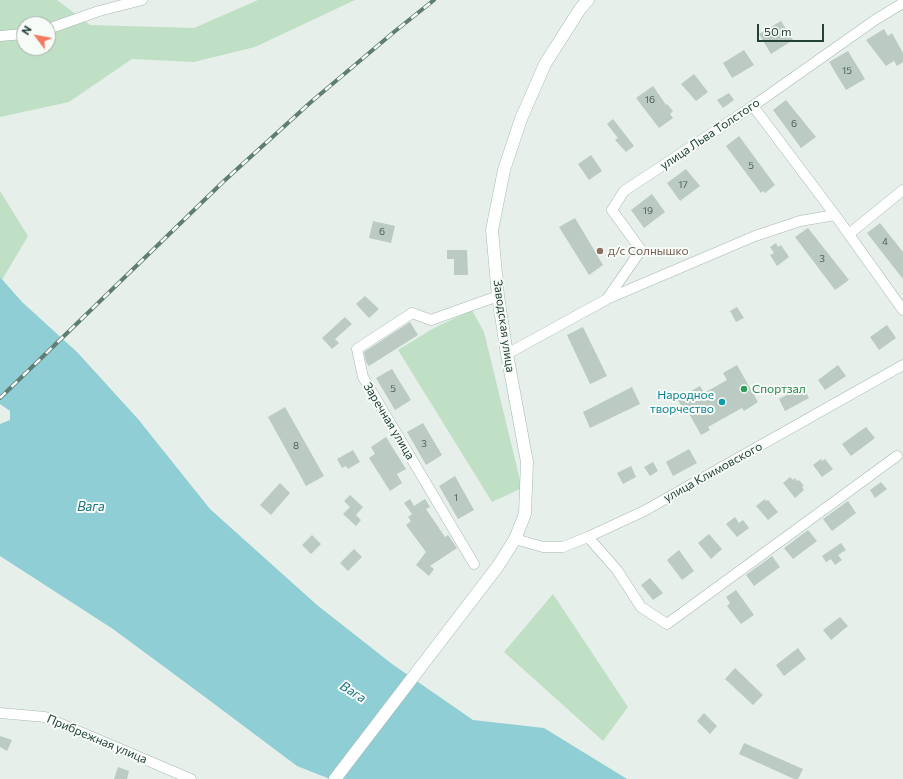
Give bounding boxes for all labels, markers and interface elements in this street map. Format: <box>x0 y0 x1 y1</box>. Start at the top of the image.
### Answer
north arrow <box>16 16 56 56</box>
scale bar <box>759 16 826 42</box>
text: N <box>19 23 34 37</box>
text: 50 m <box>764 24 792 38</box>
house number: 15 <box>842 65 852 77</box>
house number: 16 <box>645 94 655 106</box>
street label: улица Льва Толстого <box>657 95 763 173</box>
house number: 6 <box>791 118 797 130</box>
house number: 5 <box>748 160 754 172</box>
house number: 17 <box>678 179 688 191</box>
house number: 19 <box>643 205 653 217</box>
house number: 6 <box>379 226 385 238</box>
house number: 4 <box>882 236 888 248</box>
place label: д/с Солнышко <box>608 244 689 258</box>
marker: д/с Солнышко <box>595 246 605 256</box>
house number: 3 <box>819 253 825 265</box>
street label: Заводская улица <box>490 279 518 373</box>
street label: Заречная улица <box>360 380 418 462</box>
place label: Спортзал <box>752 382 806 396</box>
house number: 5 <box>390 383 396 395</box>
marker: Спортзал <box>739 384 749 394</box>
place label: Народное творчество <box>650 388 714 416</box>
marker: Народное творчество <box>717 397 727 407</box>
house number: 3 <box>421 438 427 450</box>
street label: улица Климовского <box>661 439 765 505</box>
house number: 8 <box>293 440 299 452</box>
house number: 1 <box>454 492 458 504</box>
water label: Вага <box>77 499 105 515</box>
water label: Вага <box>337 678 369 706</box>
street label: Прибрежная улица <box>45 711 149 767</box>

